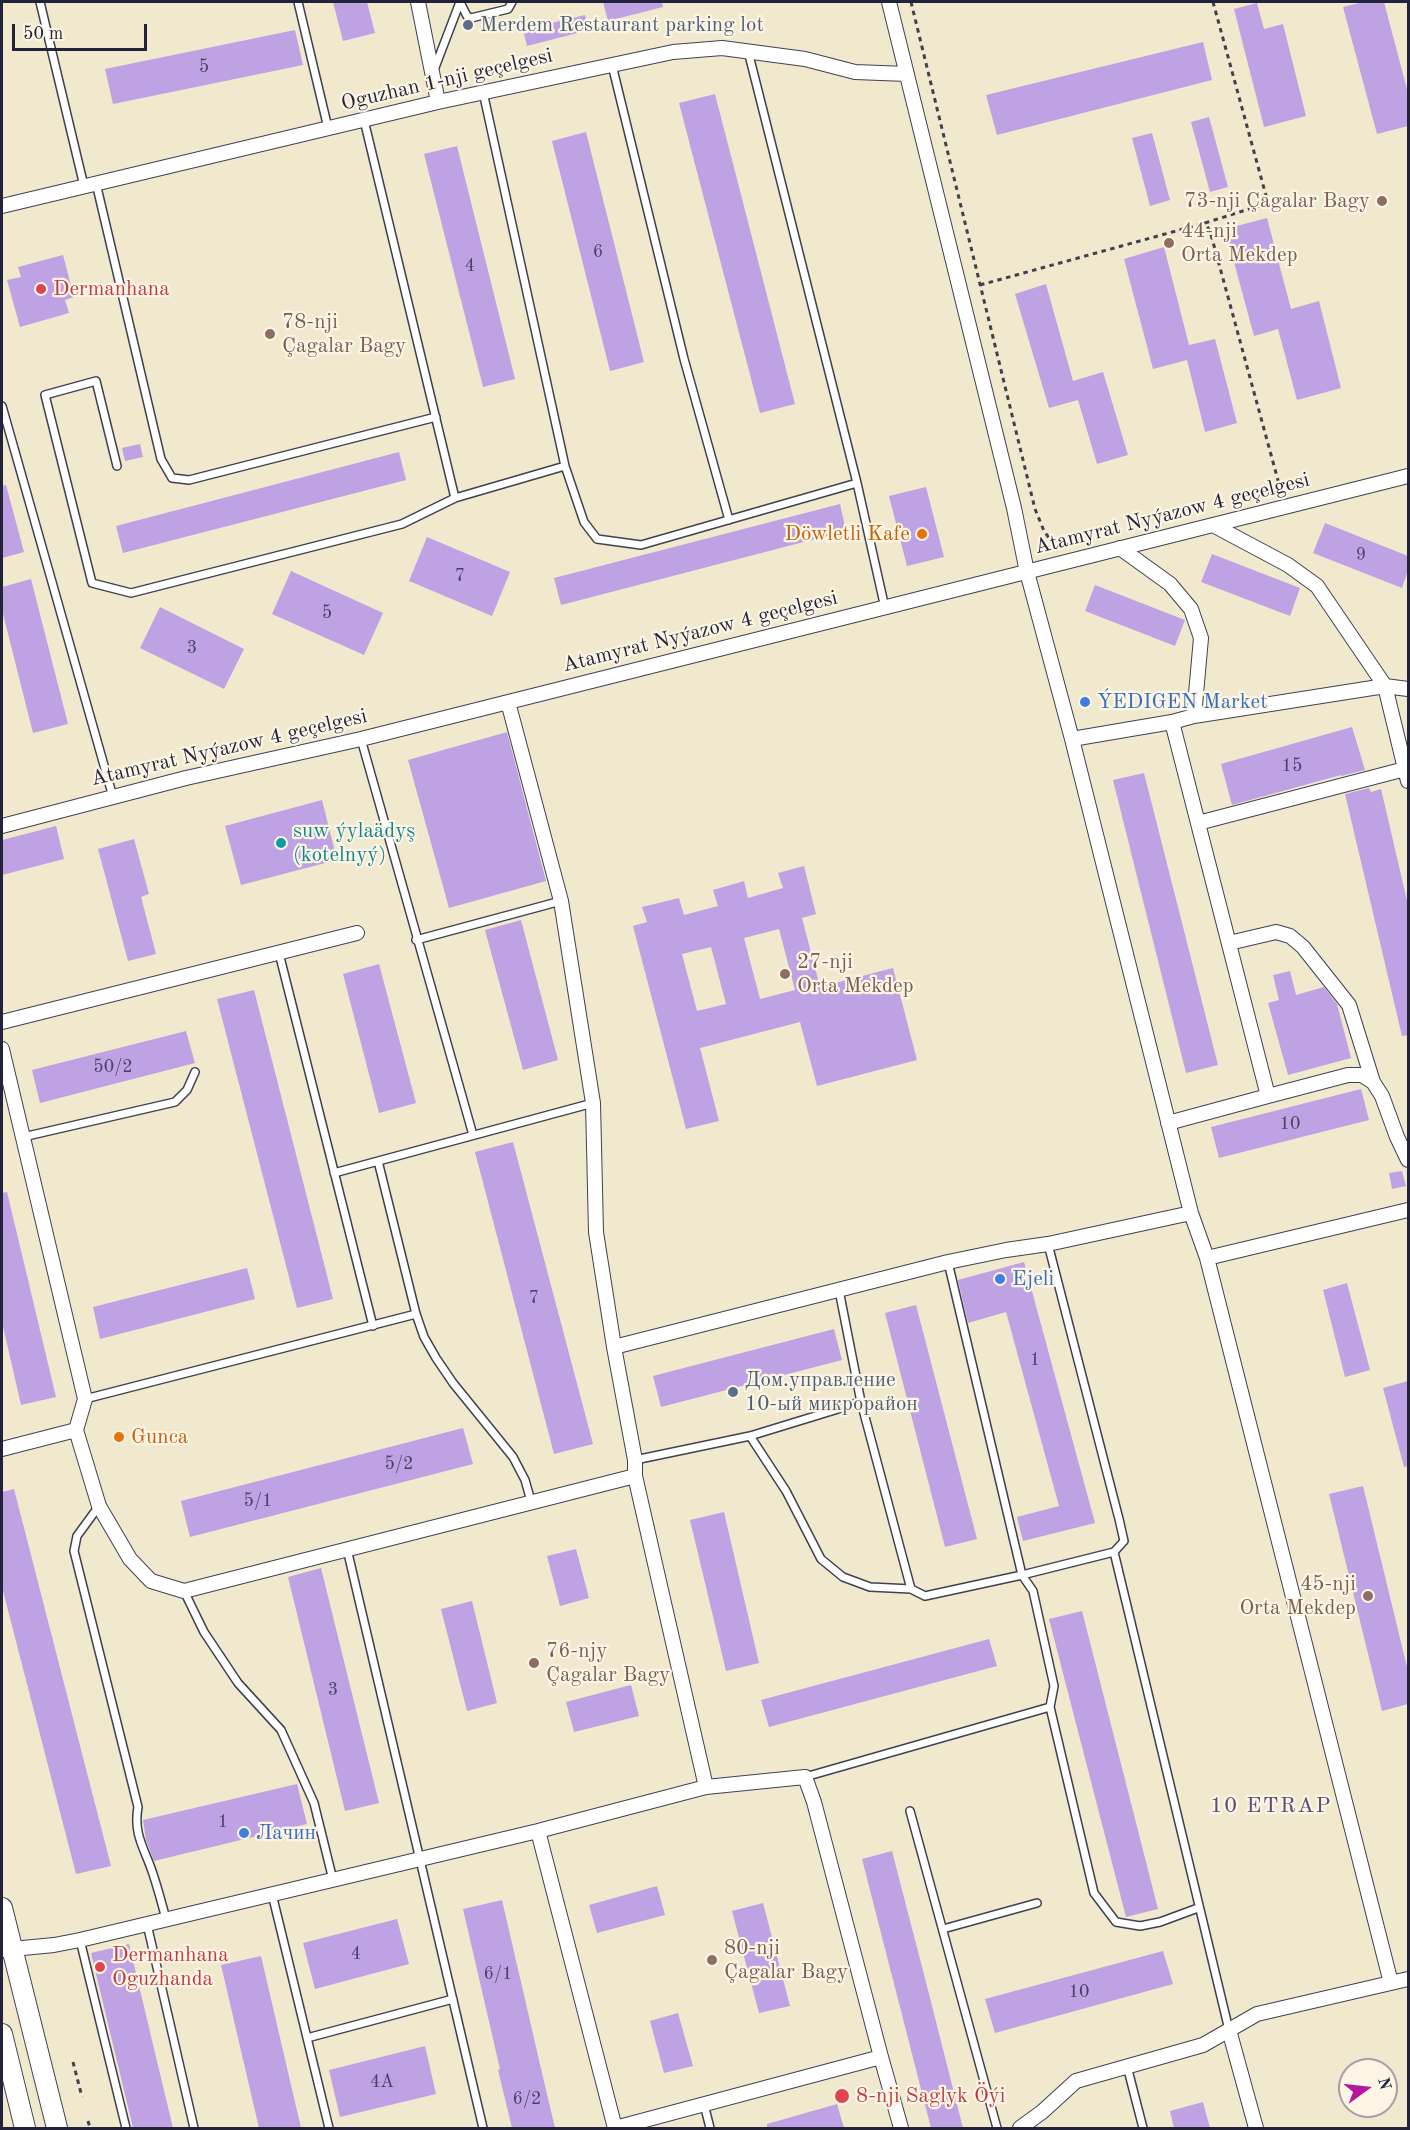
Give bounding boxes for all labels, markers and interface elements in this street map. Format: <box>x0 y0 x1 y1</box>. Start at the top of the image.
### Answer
scale bar <box>15 12 150 50</box>
place label: Merdem Restaurant parking lot <box>480 12 764 38</box>
marker: Merdem Restaurant parking lot <box>461 18 475 32</box>
text: 50 m <box>23 25 63 43</box>
street label: Oguzhan 1-nji geçelgesi <box>339 43 555 117</box>
house number: 5 <box>199 56 209 78</box>
place label: 73-nji Çagalar Bagy <box>1184 188 1370 214</box>
marker: 73-nji Çagalar Bagy <box>1375 194 1389 208</box>
place label: 44-nji Orta Mekdep <box>1181 218 1298 268</box>
marker: 44-nji Orta Mekdep <box>1162 236 1176 250</box>
house number: 6 <box>593 241 603 263</box>
house number: 4 <box>465 255 475 277</box>
place label: Dermanhana <box>53 276 170 302</box>
marker: Dermanhana <box>34 282 48 296</box>
place label: 78-nji Çagalar Bagy <box>282 309 406 359</box>
marker: 78-nji Çagalar Bagy <box>263 327 277 341</box>
street label: Atamyrat Nyýazow 4 geçelgesi <box>1032 468 1312 560</box>
place label: Döwletli Kafe <box>785 521 910 547</box>
marker: Döwletli Kafe <box>915 527 929 541</box>
house number: 9 <box>1356 544 1366 566</box>
house number: 7 <box>455 565 465 587</box>
street label: Atamyrat Nyýazow 4 geçelgesi <box>560 586 840 678</box>
house number: 5 <box>322 602 332 624</box>
house number: 3 <box>187 637 197 659</box>
place label: ÝEDIGEN Market <box>1097 689 1268 715</box>
marker: ÝEDIGEN Market <box>1078 695 1092 709</box>
street label: Atamyrat Nyýazow 4 geçelgesi <box>88 704 370 792</box>
house number: 15 <box>1282 755 1302 777</box>
place label: suw ýylaädyş (kotelnyý) <box>293 818 415 868</box>
marker: suw ýylaädyş (kotelnyý) <box>274 836 288 850</box>
place label: 27-nji Orta Mekdep <box>797 949 914 999</box>
marker: 27-nji Orta Mekdep <box>778 967 792 981</box>
house number: 50/2 <box>93 1056 133 1078</box>
house number: 10 <box>1280 1113 1300 1135</box>
place label: Ejeli <box>1012 1266 1054 1292</box>
marker: Ejeli <box>993 1272 1007 1286</box>
house number: 7 <box>529 1287 539 1309</box>
house number: 1 <box>1030 1349 1040 1371</box>
place label: Дом.управление 10-ый микрорайон <box>745 1367 918 1417</box>
marker: Дом.управление 10-ый микрорайон <box>726 1385 740 1399</box>
place label: Gunca <box>131 1424 188 1450</box>
marker: Gunca <box>112 1430 126 1444</box>
house number: 5/2 <box>385 1453 413 1475</box>
house number: 5/1 <box>244 1490 272 1512</box>
place label: 45-nji Orta Mekdep <box>1239 1571 1356 1621</box>
marker: 45-nji Orta Mekdep <box>1361 1589 1375 1603</box>
place label: 76-njy Çagalar Bagy <box>546 1638 670 1688</box>
marker: 76-njy Çagalar Bagy <box>527 1656 541 1670</box>
house number: 3 <box>328 1679 338 1701</box>
district label: 10 ETRAP <box>1210 1793 1332 1819</box>
house number: 1 <box>218 1811 228 1833</box>
place label: Лачин <box>256 1820 316 1846</box>
marker: Лачин <box>237 1826 251 1840</box>
place label: 80-nji Çagalar Bagy <box>724 1935 848 1985</box>
place label: Dermanhana Oguzhanda <box>112 1942 229 1992</box>
house number: 4 <box>351 1943 361 1965</box>
marker: 80-nji Çagalar Bagy <box>705 1953 719 1967</box>
marker: Dermanhana Oguzhanda <box>93 1960 107 1974</box>
house number: 6/1 <box>484 1963 512 1985</box>
house number: 10 <box>1069 1981 1089 2003</box>
north arrow <box>1338 2058 1398 2118</box>
house number: 4A <box>370 2071 394 2093</box>
text: N <box>1374 2076 1393 2092</box>
place label: 8-nji Saglyk Öýi <box>856 2083 1005 2109</box>
marker: 8-nji Saglyk Öýi <box>833 2087 851 2105</box>
house number: 6/2 <box>513 2088 541 2110</box>

